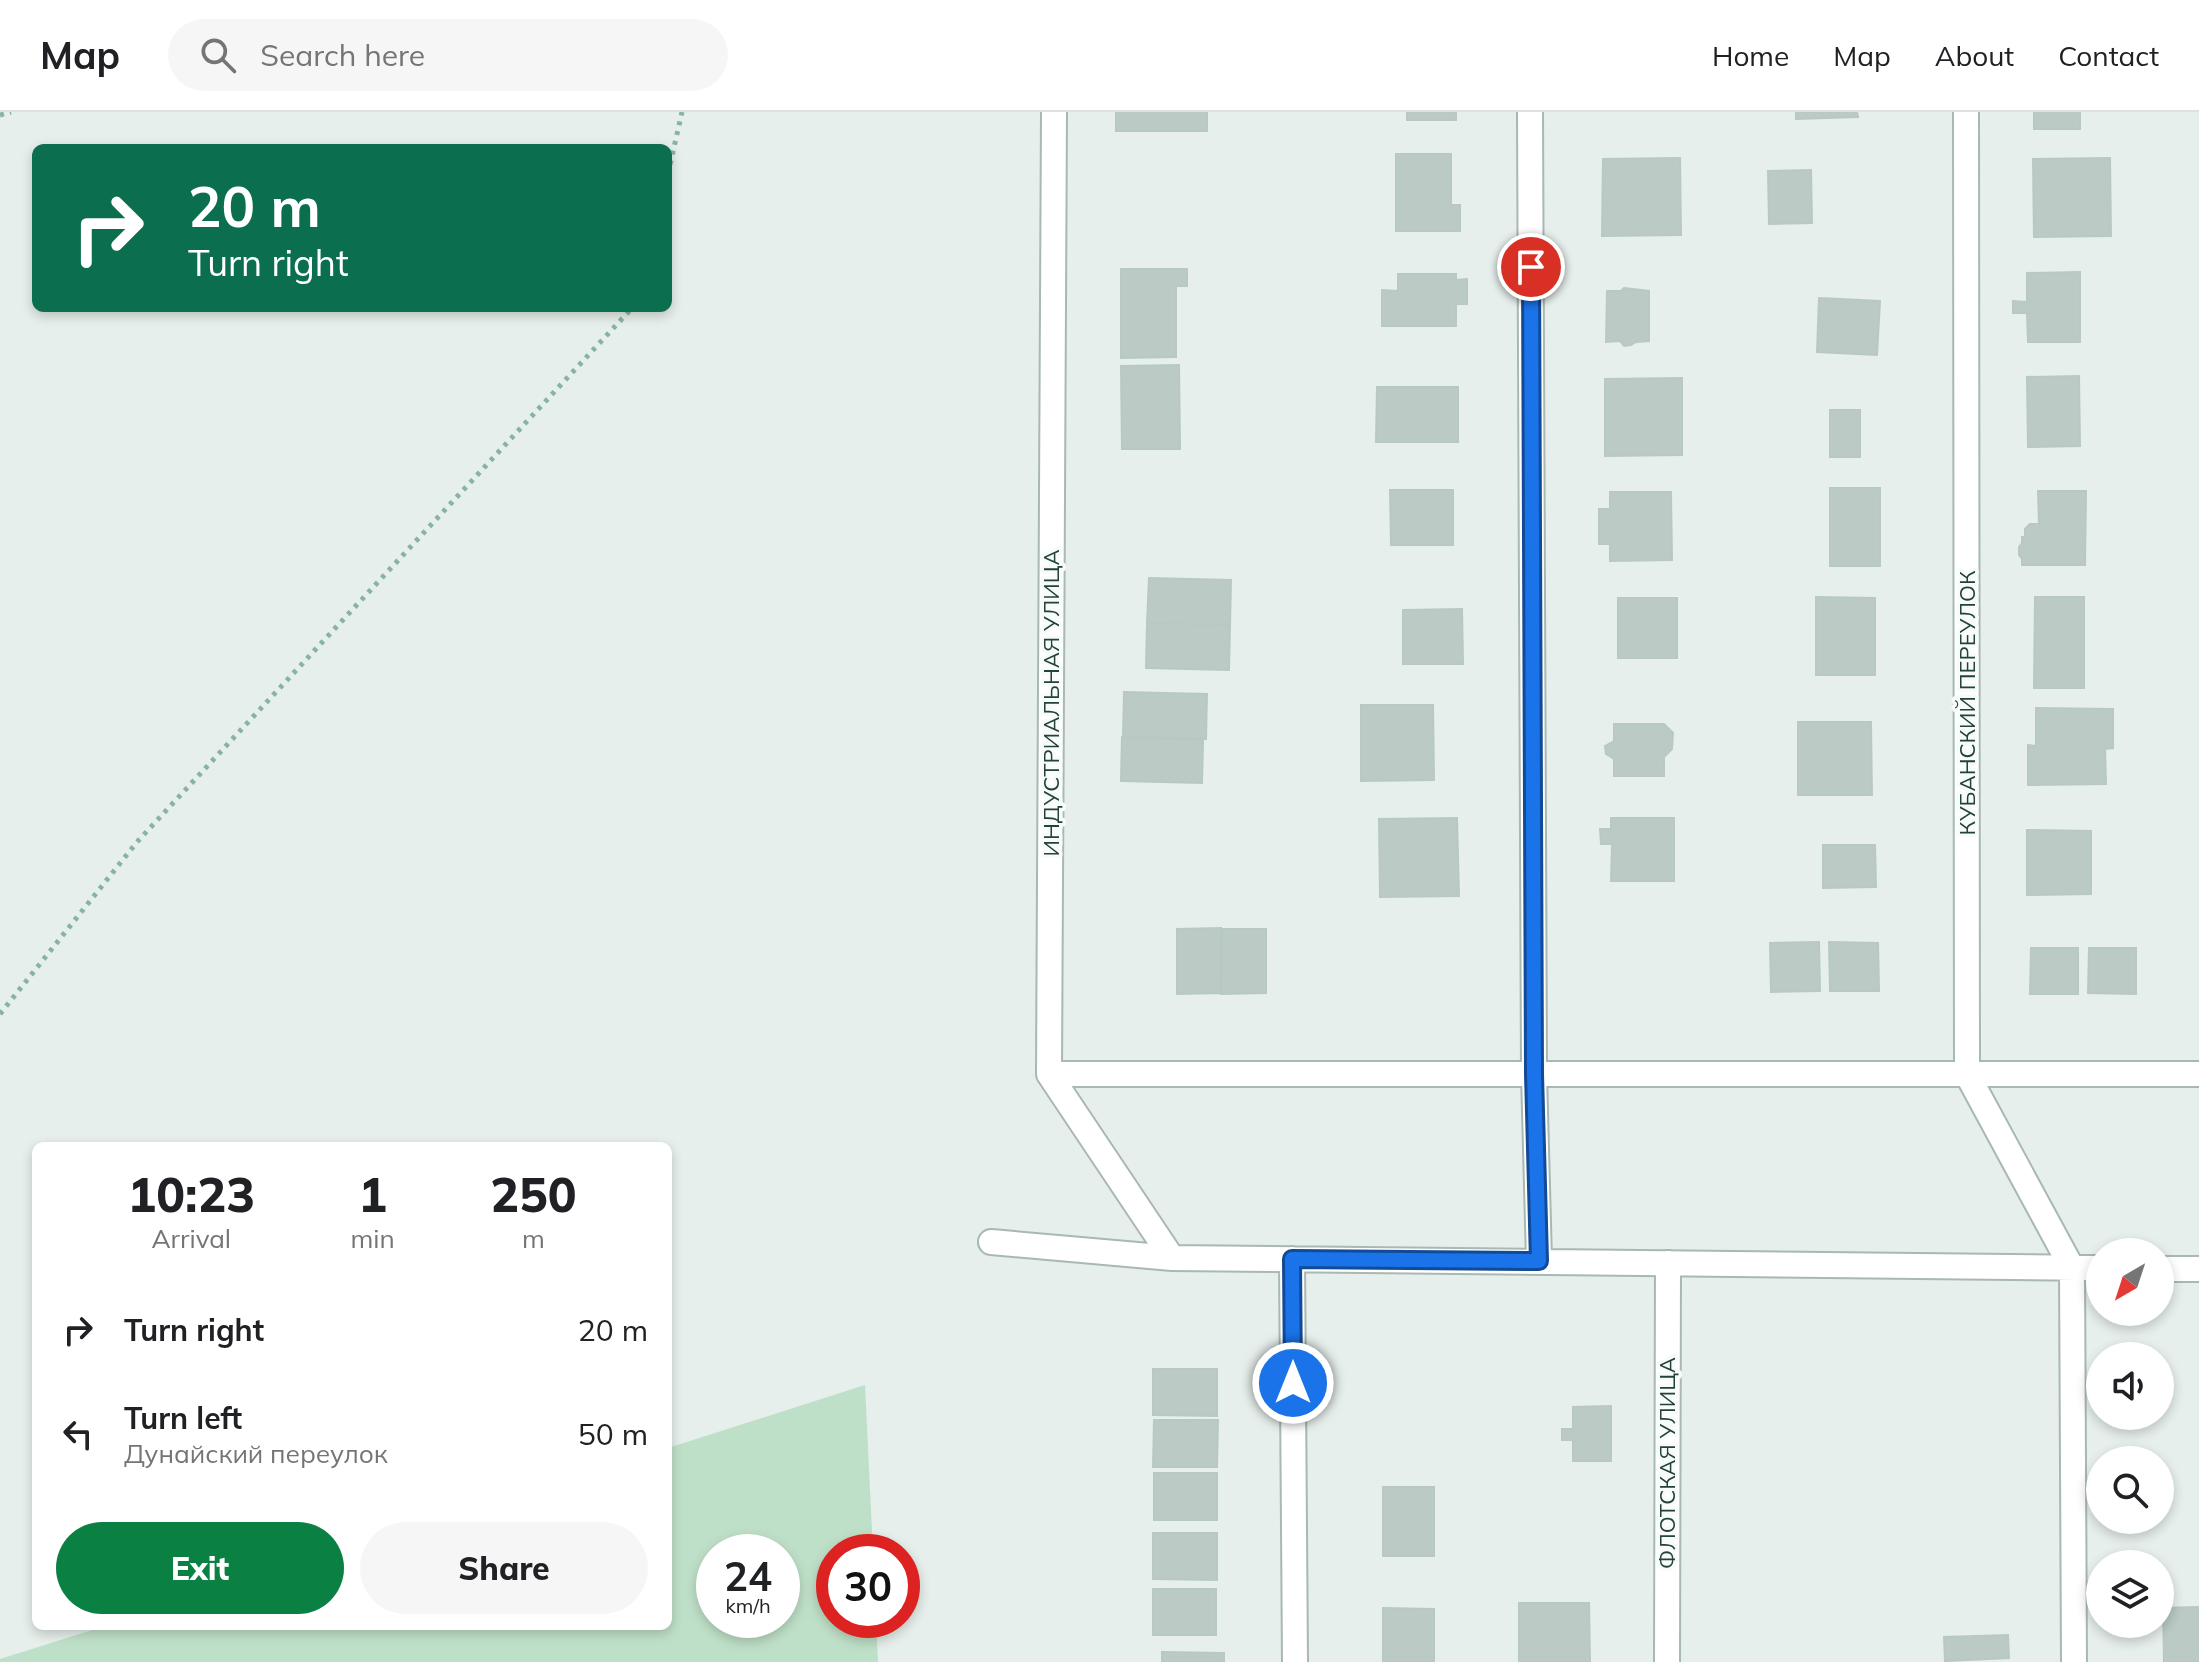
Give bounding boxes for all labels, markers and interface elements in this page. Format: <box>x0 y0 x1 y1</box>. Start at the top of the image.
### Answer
search box <box>168 19 728 91</box>
text: Map <box>40 31 120 79</box>
icon: search <box>196 33 240 77</box>
text: Search here <box>260 36 425 74</box>
text: Home <box>1712 38 1789 73</box>
text: Map <box>1833 38 1891 73</box>
text: About <box>1935 38 2014 73</box>
text: Contact <box>2058 38 2159 73</box>
text: 20 m <box>188 171 321 241</box>
icon: right <box>56 176 160 280</box>
pin <box>1497 233 1565 301</box>
text: Turn right <box>188 240 349 285</box>
icon: arrive <box>1509 245 1553 289</box>
street label: ИНДУСТРИАЛЬНАЯ УЛИЦА <box>1037 549 1065 857</box>
street label: КУБАНСКИЙ ПЕРЕУЛОК <box>1953 570 1981 835</box>
text: 10:23 <box>127 1164 255 1224</box>
text: 1 <box>358 1164 387 1224</box>
text: 250 <box>490 1164 577 1224</box>
text: Arrival <box>151 1222 231 1255</box>
text: min <box>351 1222 395 1255</box>
text: m <box>522 1222 545 1255</box>
north arrow <box>2086 1238 2174 1326</box>
map controls <box>2086 1238 2174 1638</box>
icon: right <box>56 1308 100 1352</box>
text: Turn right <box>124 1311 264 1349</box>
text: 20 m <box>578 1311 648 1349</box>
position arrow <box>1251 1341 1335 1425</box>
button: sound <box>2086 1342 2174 1430</box>
street label: ФЛОТСКАЯ УЛИЦА <box>1653 1357 1681 1569</box>
text: Turn left <box>124 1399 242 1437</box>
icon: left <box>56 1412 100 1456</box>
text: 50 m <box>578 1415 648 1453</box>
text: Дунайский переулок <box>124 1437 388 1470</box>
button: search <box>2086 1446 2174 1534</box>
button: Exit <box>56 1522 344 1614</box>
button: Share <box>360 1522 648 1614</box>
speed limit sign: 30 <box>816 1534 920 1638</box>
button: layers <box>2086 1550 2174 1638</box>
text: 24 <box>724 1551 772 1601</box>
text: km/h <box>725 1593 771 1618</box>

